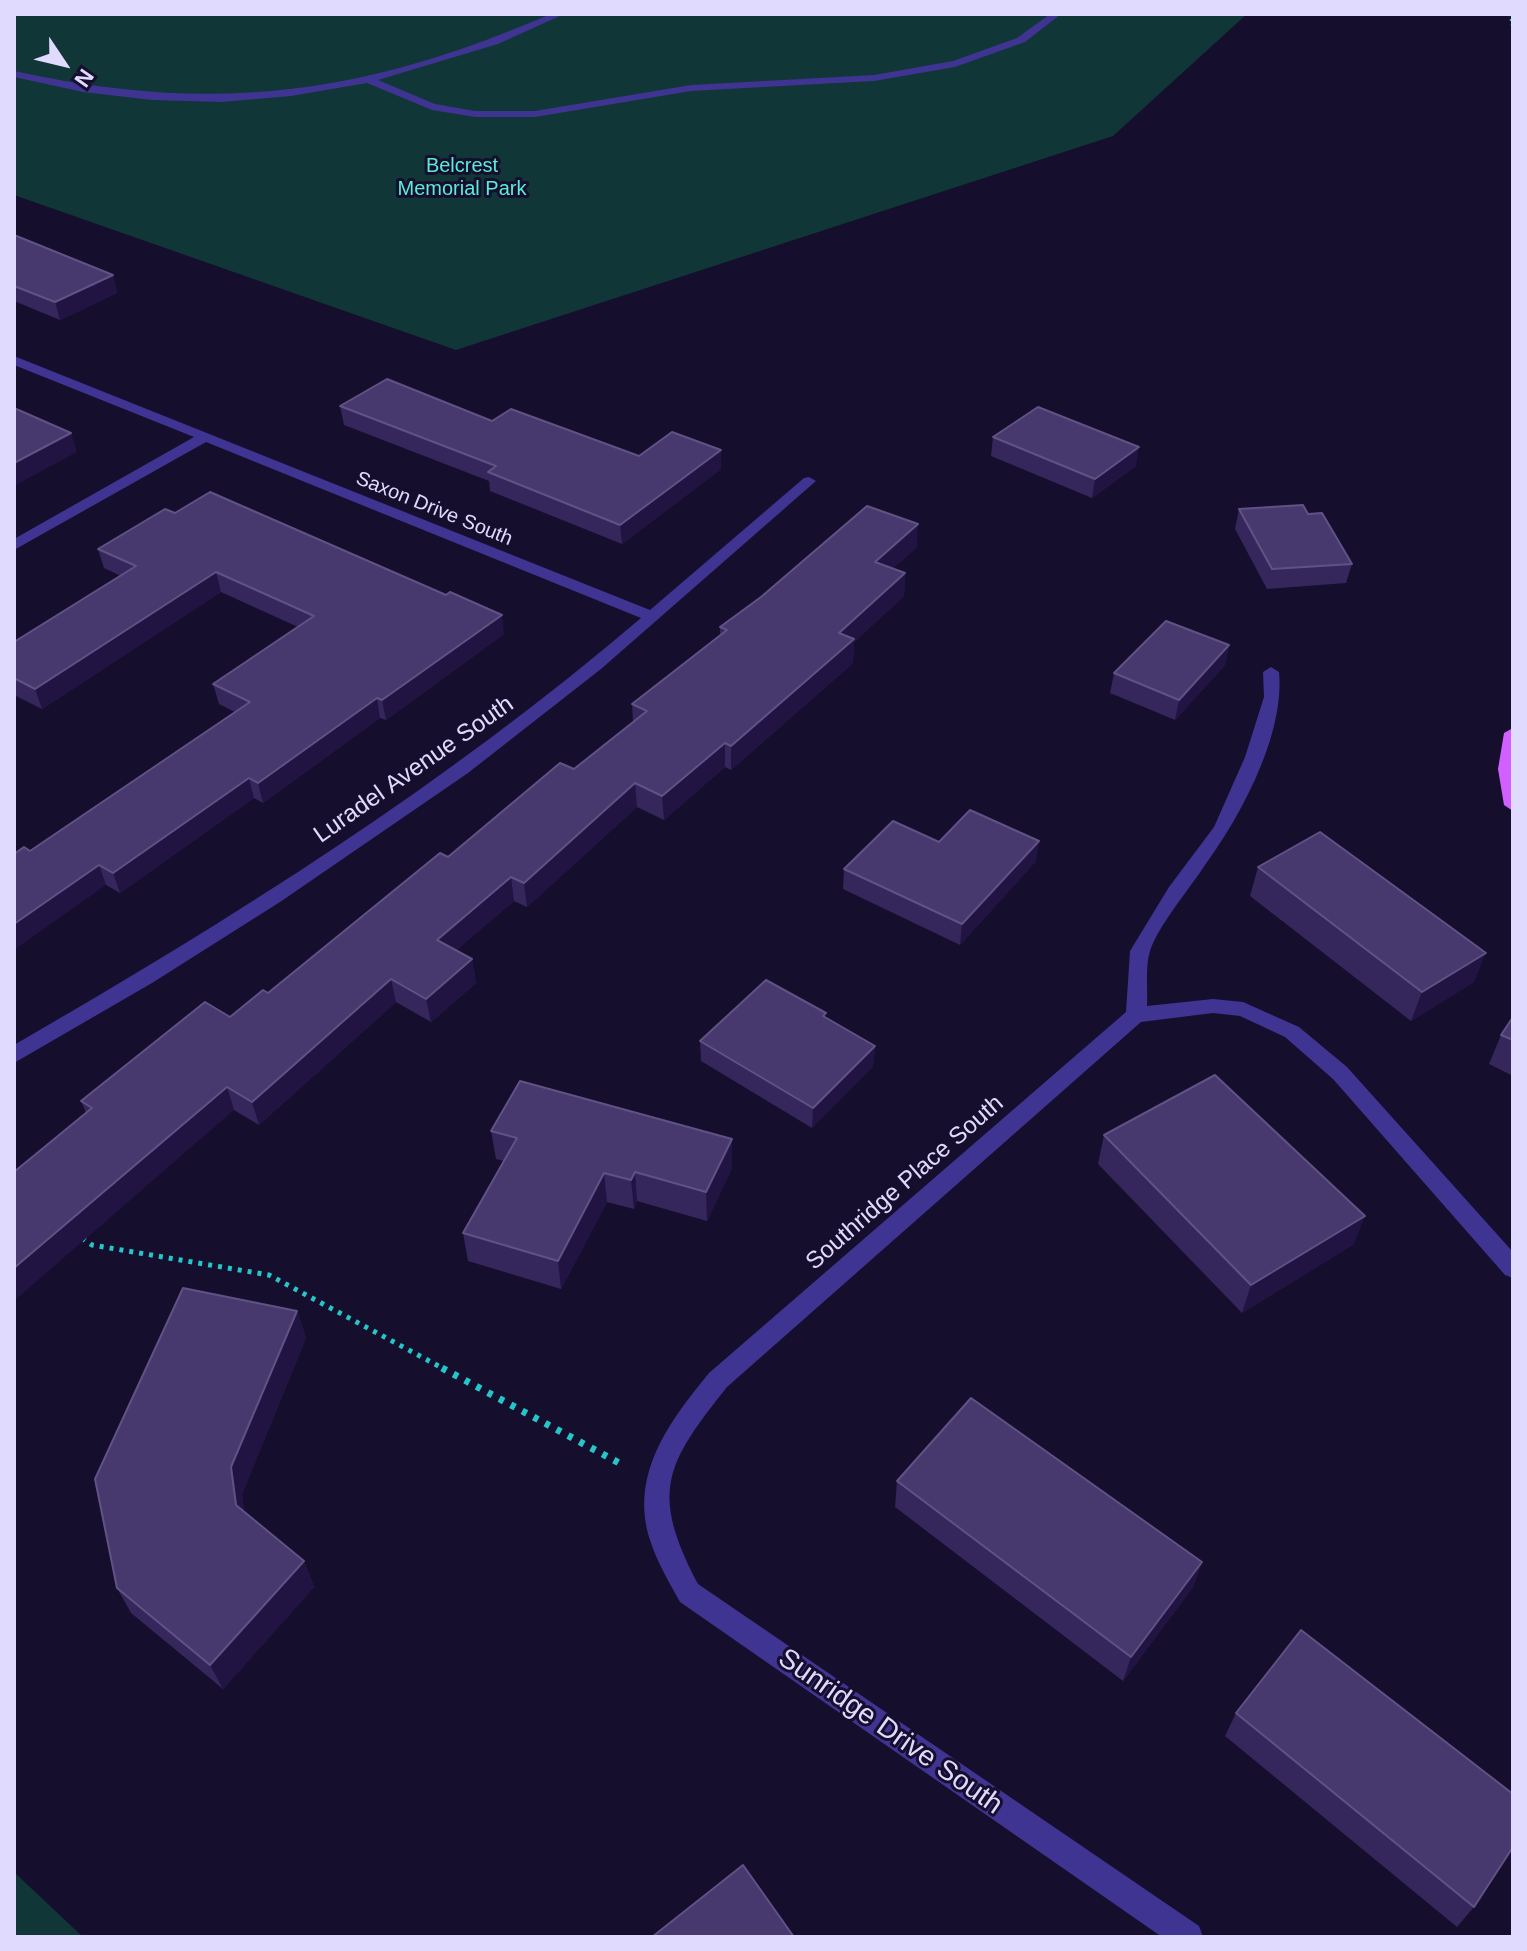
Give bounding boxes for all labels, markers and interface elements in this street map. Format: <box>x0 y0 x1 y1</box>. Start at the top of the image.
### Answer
north arrow <box>24 24 104 104</box>
text: N <box>69 64 99 92</box>
park label: Belcrest Memorial Park <box>398 154 526 201</box>
street label: Saxon Drive South <box>352 467 516 551</box>
street label: Luradel Avenue South <box>309 690 519 850</box>
street label: Southridge Place South <box>800 1089 1010 1277</box>
street label: Sunridge Drive South <box>771 1642 1009 1822</box>

